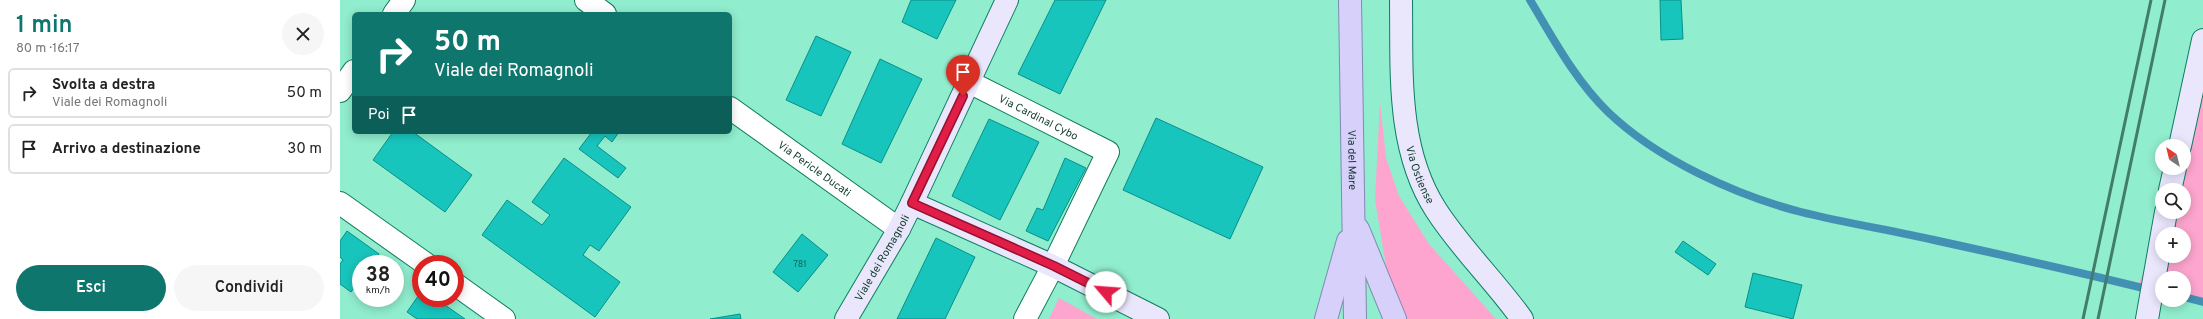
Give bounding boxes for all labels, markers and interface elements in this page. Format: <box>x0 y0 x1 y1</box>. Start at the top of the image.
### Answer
text: 1 min <box>16 11 73 41</box>
button: close <box>282 13 324 55</box>
text: 50 m <box>434 25 501 61</box>
icon: right <box>368 28 420 80</box>
text: 80 m · 16:17 <box>16 41 79 57</box>
pin <box>946 55 980 96</box>
text: Viale dei Romagnoli <box>434 60 594 83</box>
icon: arrive <box>952 61 974 83</box>
text: Svolta a destra <box>52 76 155 95</box>
icon: right <box>18 82 40 104</box>
text: 50 m <box>287 84 322 103</box>
street label: Via Cardinal Cybo <box>996 92 1080 144</box>
text: Viale dei Romagnoli <box>52 95 167 111</box>
icon: arrive <box>398 104 420 126</box>
text: Poi <box>368 106 390 125</box>
street label: Via del Mare <box>1344 130 1359 190</box>
icon: arrive <box>18 138 40 160</box>
street label: Via Pericle Ducati <box>775 138 853 200</box>
north arrow <box>2155 139 2191 175</box>
map controls <box>2155 139 2191 307</box>
text: Arrivo a destinazione <box>52 140 201 159</box>
text: 30 m <box>287 140 322 159</box>
street label: Via Ostiense <box>1402 144 1437 207</box>
button: search <box>2155 183 2191 219</box>
street label: Viale dei Romagnoli <box>852 213 913 304</box>
button: + <box>2155 227 2191 263</box>
speed limit sign: 40 <box>412 255 464 307</box>
house number: 781 <box>793 259 807 270</box>
text: 38 <box>366 263 390 289</box>
button: Esci <box>16 265 166 311</box>
button: Condividi <box>174 265 324 311</box>
position arrow <box>1085 271 1127 313</box>
button: − <box>2155 271 2191 307</box>
text: km/h <box>366 284 390 297</box>

